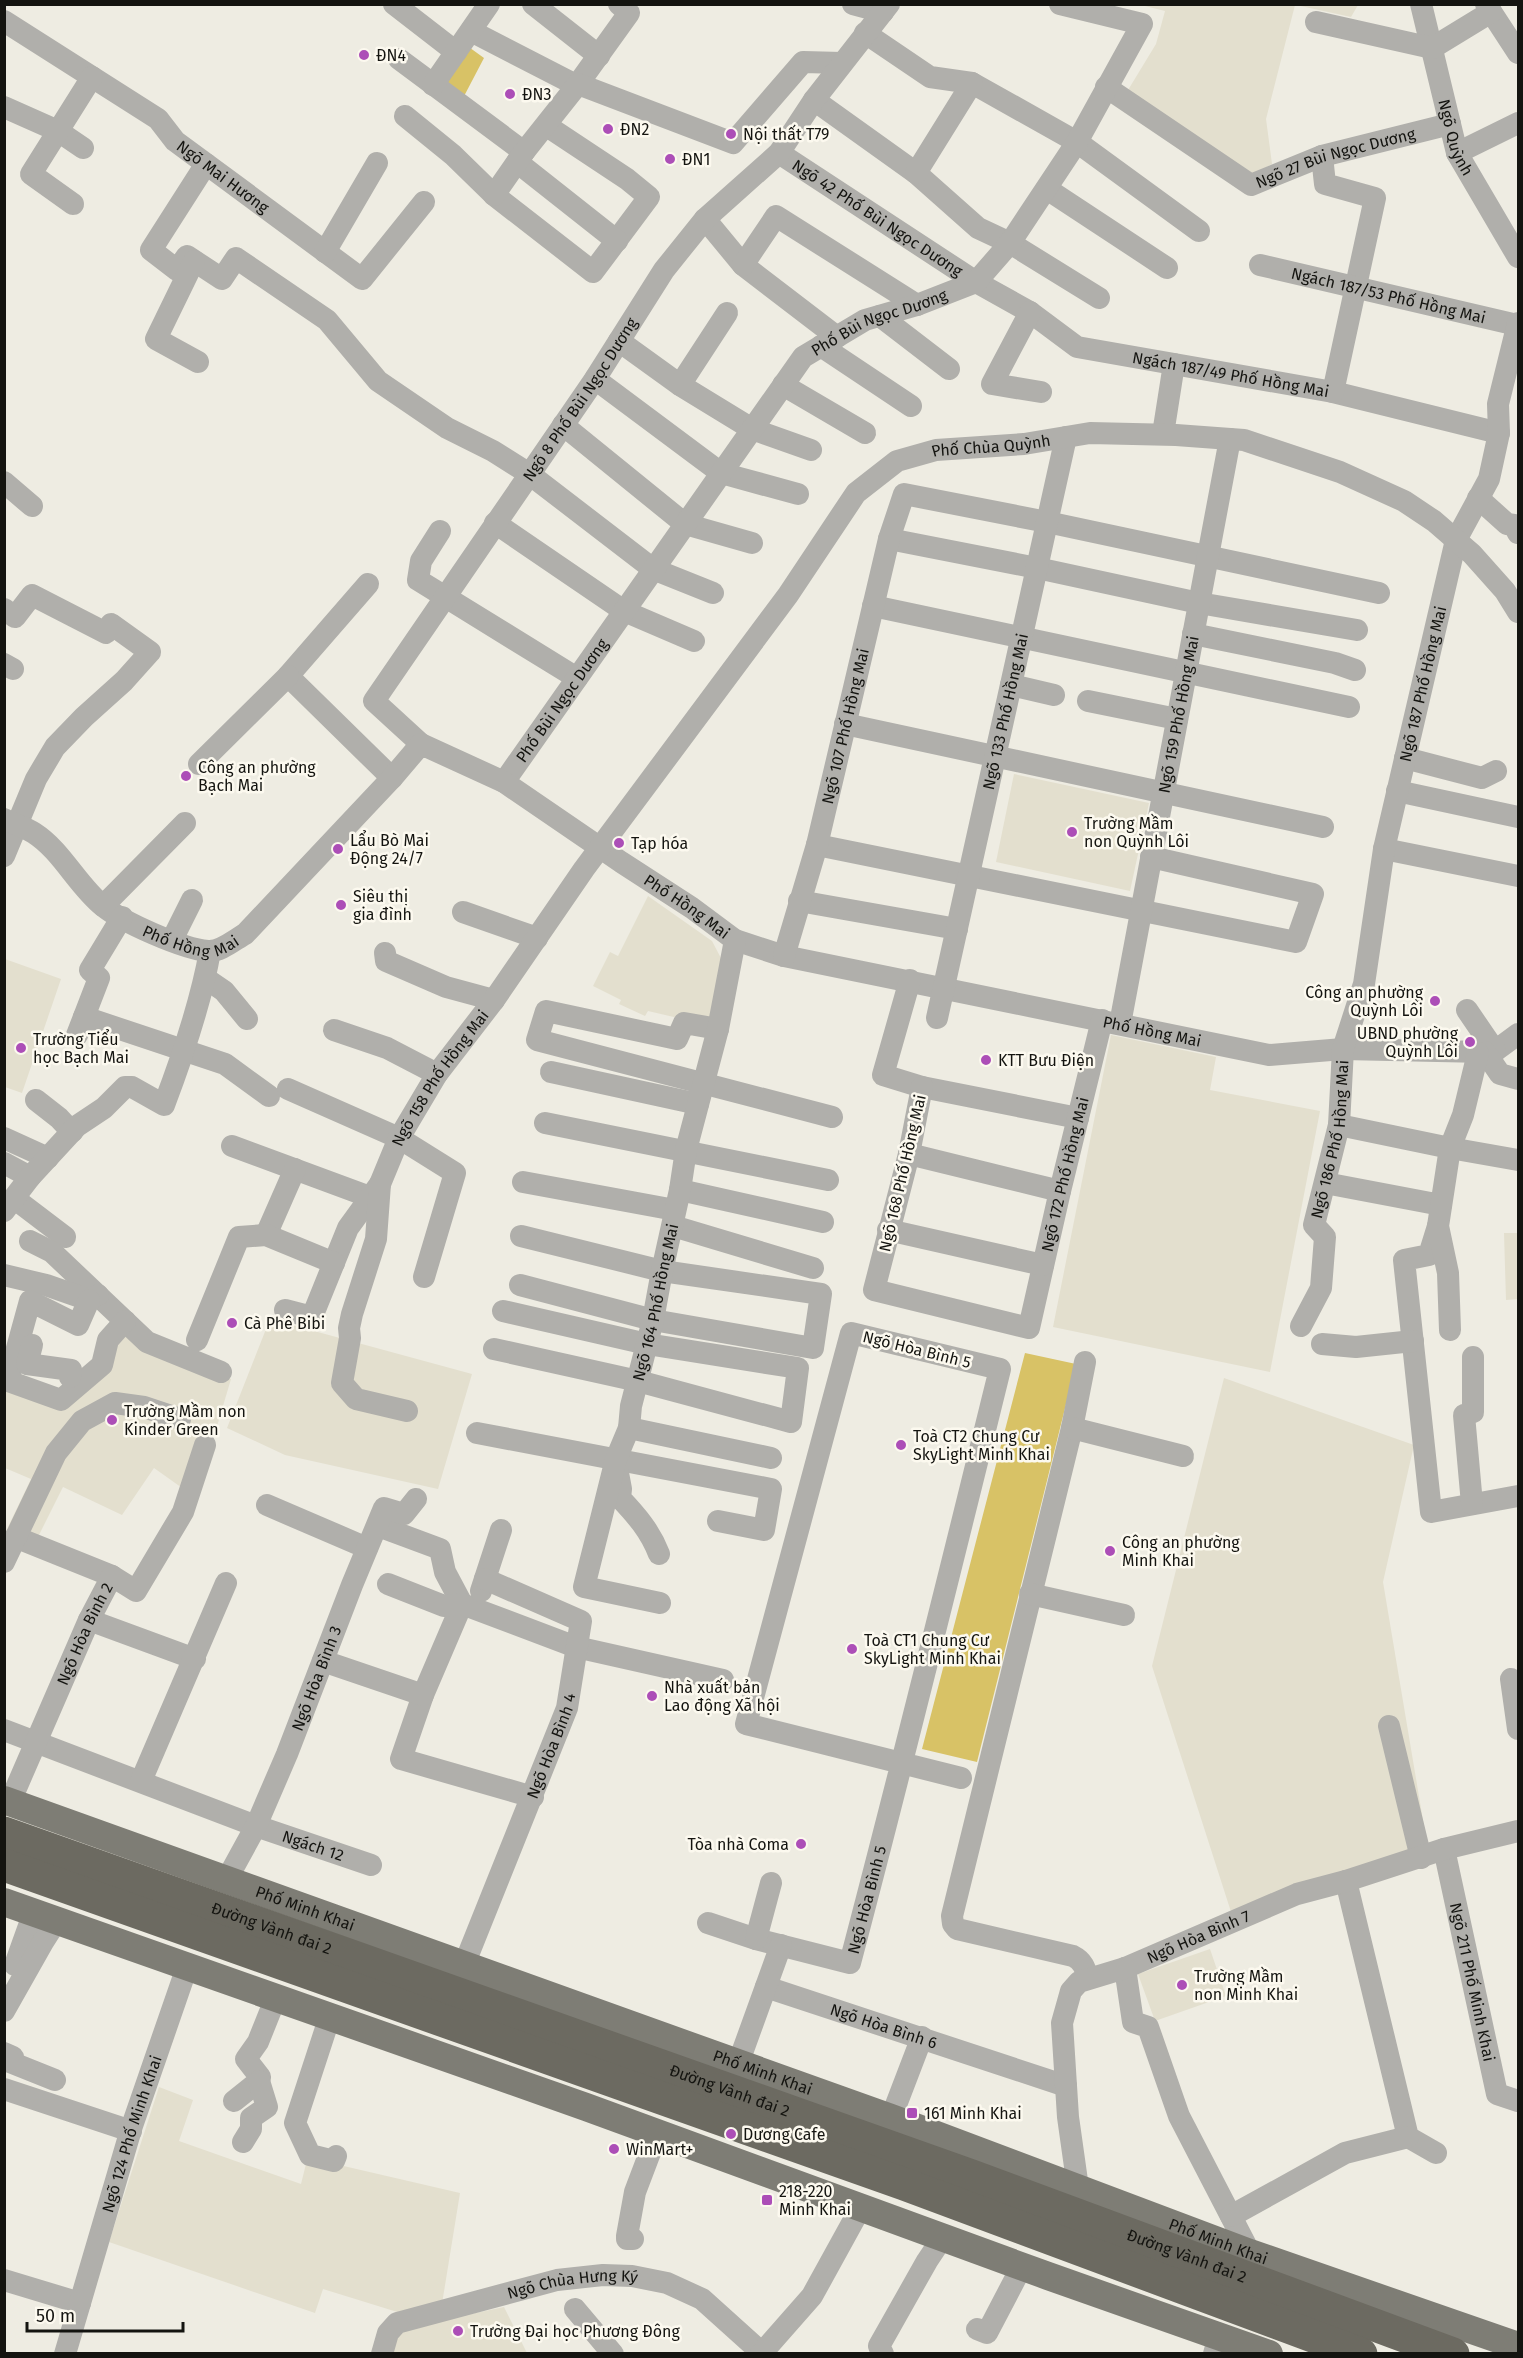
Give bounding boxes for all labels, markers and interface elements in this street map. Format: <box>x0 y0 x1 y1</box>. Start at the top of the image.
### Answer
place label: ĐN4 <box>376 46 406 65</box>
marker: ĐN4 <box>357 48 371 62</box>
place label: ĐN3 <box>522 85 551 104</box>
marker: ĐN3 <box>503 87 517 101</box>
street label: Ngõ Quỳnh <box>1434 97 1477 179</box>
place label: ĐN2 <box>620 120 649 139</box>
marker: ĐN2 <box>601 122 615 136</box>
place label: Nội thất T79 <box>743 124 829 144</box>
street label: Ngõ 27 Bùi Ngọc Dương <box>1253 124 1418 192</box>
marker: Nội thất T79 <box>724 127 738 141</box>
street label: Ngõ Mai Hương <box>173 137 273 218</box>
place label: ĐN1 <box>682 150 710 169</box>
marker: ĐN1 <box>663 152 677 166</box>
street label: Ngõ 42 Phố Bùi Ngọc Dương <box>789 155 967 281</box>
street label: Ngách 187/53 Phố Hồng Mai <box>1289 264 1487 327</box>
street label: Phố Bùi Ngọc Dương <box>808 285 951 360</box>
street label: Ngõ 8 Phố Bùi Ngọc Dương <box>519 314 642 485</box>
street label: Ngách 187/49 Phố Hồng Mai <box>1131 348 1330 401</box>
street label: Phố Chùa Quỳnh <box>929 431 1052 461</box>
street label: Ngõ 187 Phố Hồng Mai <box>1396 604 1450 764</box>
street label: Ngõ 133 Phố Hồng Mai <box>979 632 1032 792</box>
street label: Phố Bùi Ngọc Dương <box>512 634 612 766</box>
street label: Ngõ 159 Phố Hồng Mai <box>1155 634 1203 795</box>
street label: Ngõ 107 Phố Hồng Mai <box>818 646 873 806</box>
place label: Công an phường Bạch Mai <box>198 758 316 795</box>
marker: Công an phường Bạch Mai <box>179 769 193 783</box>
place label: Trường Mầm non Quỳnh Lôi <box>1084 813 1189 851</box>
marker: Trường Mầm non Quỳnh Lôi <box>1065 825 1079 839</box>
place label: Lẩu Bò Mai Động 24/7 <box>350 830 429 868</box>
place label: Tạp hóa <box>631 834 688 853</box>
marker: Tạp hóa <box>612 836 626 850</box>
marker: Lẩu Bò Mai Động 24/7 <box>331 842 345 856</box>
street label: Phố Hồng Mai <box>640 871 733 943</box>
place label: Siêu thị gia đình <box>353 887 412 924</box>
marker: Siêu thị gia đình <box>334 898 348 912</box>
street label: Phố Hồng Mai <box>140 921 242 961</box>
place label: Công an phường Quỳnh Lôi <box>1305 983 1424 1020</box>
marker: Công an phường Quỳnh Lôi <box>1428 994 1442 1008</box>
street label: Ngõ 158 Phố Hồng Mai <box>388 1006 493 1149</box>
street label: Phố Hồng Mai <box>1101 1012 1203 1051</box>
place label: UBND phường Quỳnh Lôi <box>1357 1024 1459 1061</box>
place label: Trường Tiểu học Bạch Mai <box>33 1029 129 1067</box>
marker: UBND phường Quỳnh Lôi <box>1463 1035 1477 1049</box>
marker: Trường Tiểu học Bạch Mai <box>14 1041 28 1055</box>
place label: KTT Bưu Điện <box>998 1051 1094 1070</box>
marker: KTT Bưu Điện <box>979 1053 993 1067</box>
street label: Ngõ 186 Phố Hồng Mai <box>1307 1060 1352 1221</box>
street label: Ngõ 168 Phố Hồng Mai <box>874 1092 930 1254</box>
street label: Ngõ 172 Phố Hồng Mai <box>1038 1095 1093 1254</box>
street label: Ngõ 164 Phố Hồng Mai <box>629 1222 682 1383</box>
place label: Cà Phê Bibi <box>244 1314 325 1333</box>
marker: Cà Phê Bibi <box>225 1316 239 1330</box>
street label: Ngõ Hòa Bình 5 <box>861 1327 973 1372</box>
place label: Trường Mầm non Kinder Green <box>124 1401 246 1439</box>
marker: Trường Mầm non Kinder Green <box>105 1413 119 1427</box>
place label: Toà CT2 Chung Cư SkyLight Minh Khai <box>913 1427 1050 1464</box>
marker: Toà CT2 Chung Cư SkyLight Minh Khai <box>894 1438 908 1452</box>
place label: Công an phường Minh Khai <box>1122 1533 1240 1570</box>
marker: Công an phường Minh Khai <box>1103 1544 1117 1558</box>
street label: Ngõ Hòa Bình 2 <box>53 1579 117 1688</box>
street label: Ngõ Hòa Bình 3 <box>288 1623 345 1734</box>
place label: Toà CT1 Chung Cư SkyLight Minh Khai <box>864 1631 1001 1668</box>
marker: Toà CT1 Chung Cư SkyLight Minh Khai <box>845 1642 859 1656</box>
place label: Nhà xuất bản Lao động Xã hội <box>664 1677 780 1715</box>
marker: Nhà xuất bản Lao động Xã hội <box>645 1689 659 1703</box>
street label: Ngõ Hòa Bình 4 <box>523 1691 579 1801</box>
street label: Ngách 12 <box>280 1827 346 1865</box>
place label: Tòa nhà Coma <box>687 1835 789 1854</box>
marker: Tòa nhà Coma <box>794 1837 808 1851</box>
street label: Ngõ Hòa Bình 5 <box>844 1844 890 1956</box>
street label: Phố Minh Khai <box>253 1882 357 1935</box>
street label: Đường Vành đai 2 <box>209 1898 334 1958</box>
street label: Ngõ 211 Phố Minh Khai <box>1446 1901 1499 2063</box>
street label: Ngõ Hòa Bình 7 <box>1144 1906 1253 1967</box>
place label: Trường Mầm non Minh Khai <box>1194 1966 1298 2004</box>
marker: Trường Mầm non Minh Khai <box>1175 1978 1189 1992</box>
street label: Ngõ Hòa Bình 6 <box>828 2000 940 2053</box>
street label: Phố Minh Khai <box>710 2046 815 2099</box>
street label: Ngõ 124 Phố Minh Khai <box>98 2053 166 2215</box>
street label: Đường Vành đai 2 <box>667 2061 792 2121</box>
place label: 161 Minh Khai <box>924 2104 1022 2123</box>
marker: 161 Minh Khai <box>905 2106 919 2120</box>
place label: Dương Cafe <box>743 2125 825 2144</box>
marker: Dương Cafe <box>724 2127 738 2141</box>
place label: WinMart+ <box>626 2140 694 2159</box>
marker: WinMart+ <box>607 2142 621 2156</box>
place label: 218-220 Minh Khai <box>779 2182 851 2219</box>
marker: 218-220 Minh Khai <box>760 2193 774 2207</box>
street label: Phố Minh Khai <box>1166 2214 1270 2268</box>
street label: Đường Vành đai 2 <box>1124 2225 1249 2287</box>
street label: Ngõ Chùa Hưng Ký <box>505 2266 640 2303</box>
scale bar <box>27 2295 183 2333</box>
text: 50 m <box>36 2305 75 2327</box>
place label: Trường Đại học Phương Đông <box>470 2322 680 2341</box>
marker: Trường Đại học Phương Đông <box>451 2324 465 2338</box>

